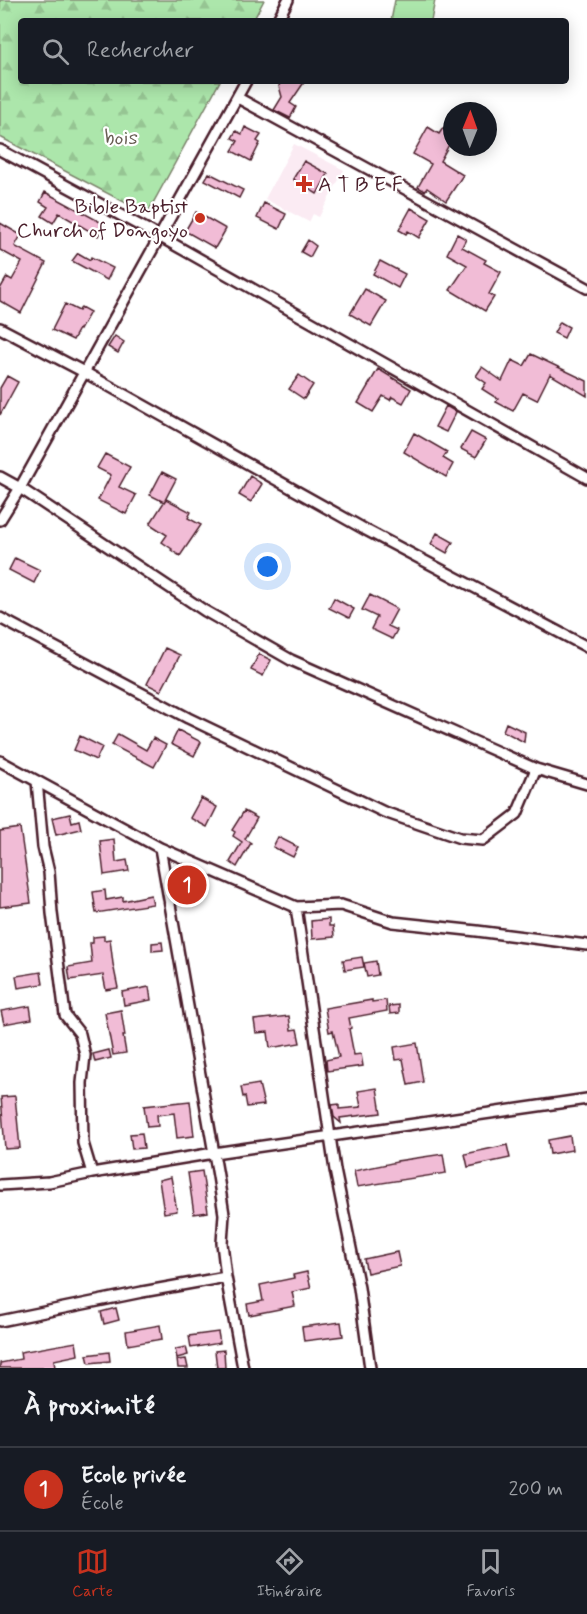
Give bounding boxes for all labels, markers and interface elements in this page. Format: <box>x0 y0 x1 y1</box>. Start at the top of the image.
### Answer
search box <box>18 18 569 84</box>
icon: search <box>39 35 72 68</box>
text: Rechercher <box>87 37 194 65</box>
north arrow <box>443 102 497 156</box>
park label: bois <box>104 124 138 152</box>
place label: A T B E F <box>318 171 403 199</box>
marker: A T B E F <box>295 175 313 193</box>
place label: Bible Baptist Church of Dongoyo <box>17 193 188 245</box>
marker: Bible Baptist Church of Dongoyo <box>193 211 207 225</box>
your location <box>253 552 282 581</box>
pin: 1 <box>168 862 207 908</box>
text: À proximité <box>24 1390 155 1424</box>
text: Ecole privée <box>81 1462 186 1490</box>
text: 1 <box>39 1476 48 1503</box>
text: 200 m <box>508 1476 563 1503</box>
text: École <box>81 1490 124 1517</box>
tab: Carte <box>72 1545 113 1602</box>
tab: Itinéraire <box>257 1545 323 1602</box>
tab: Favoris <box>466 1545 515 1602</box>

